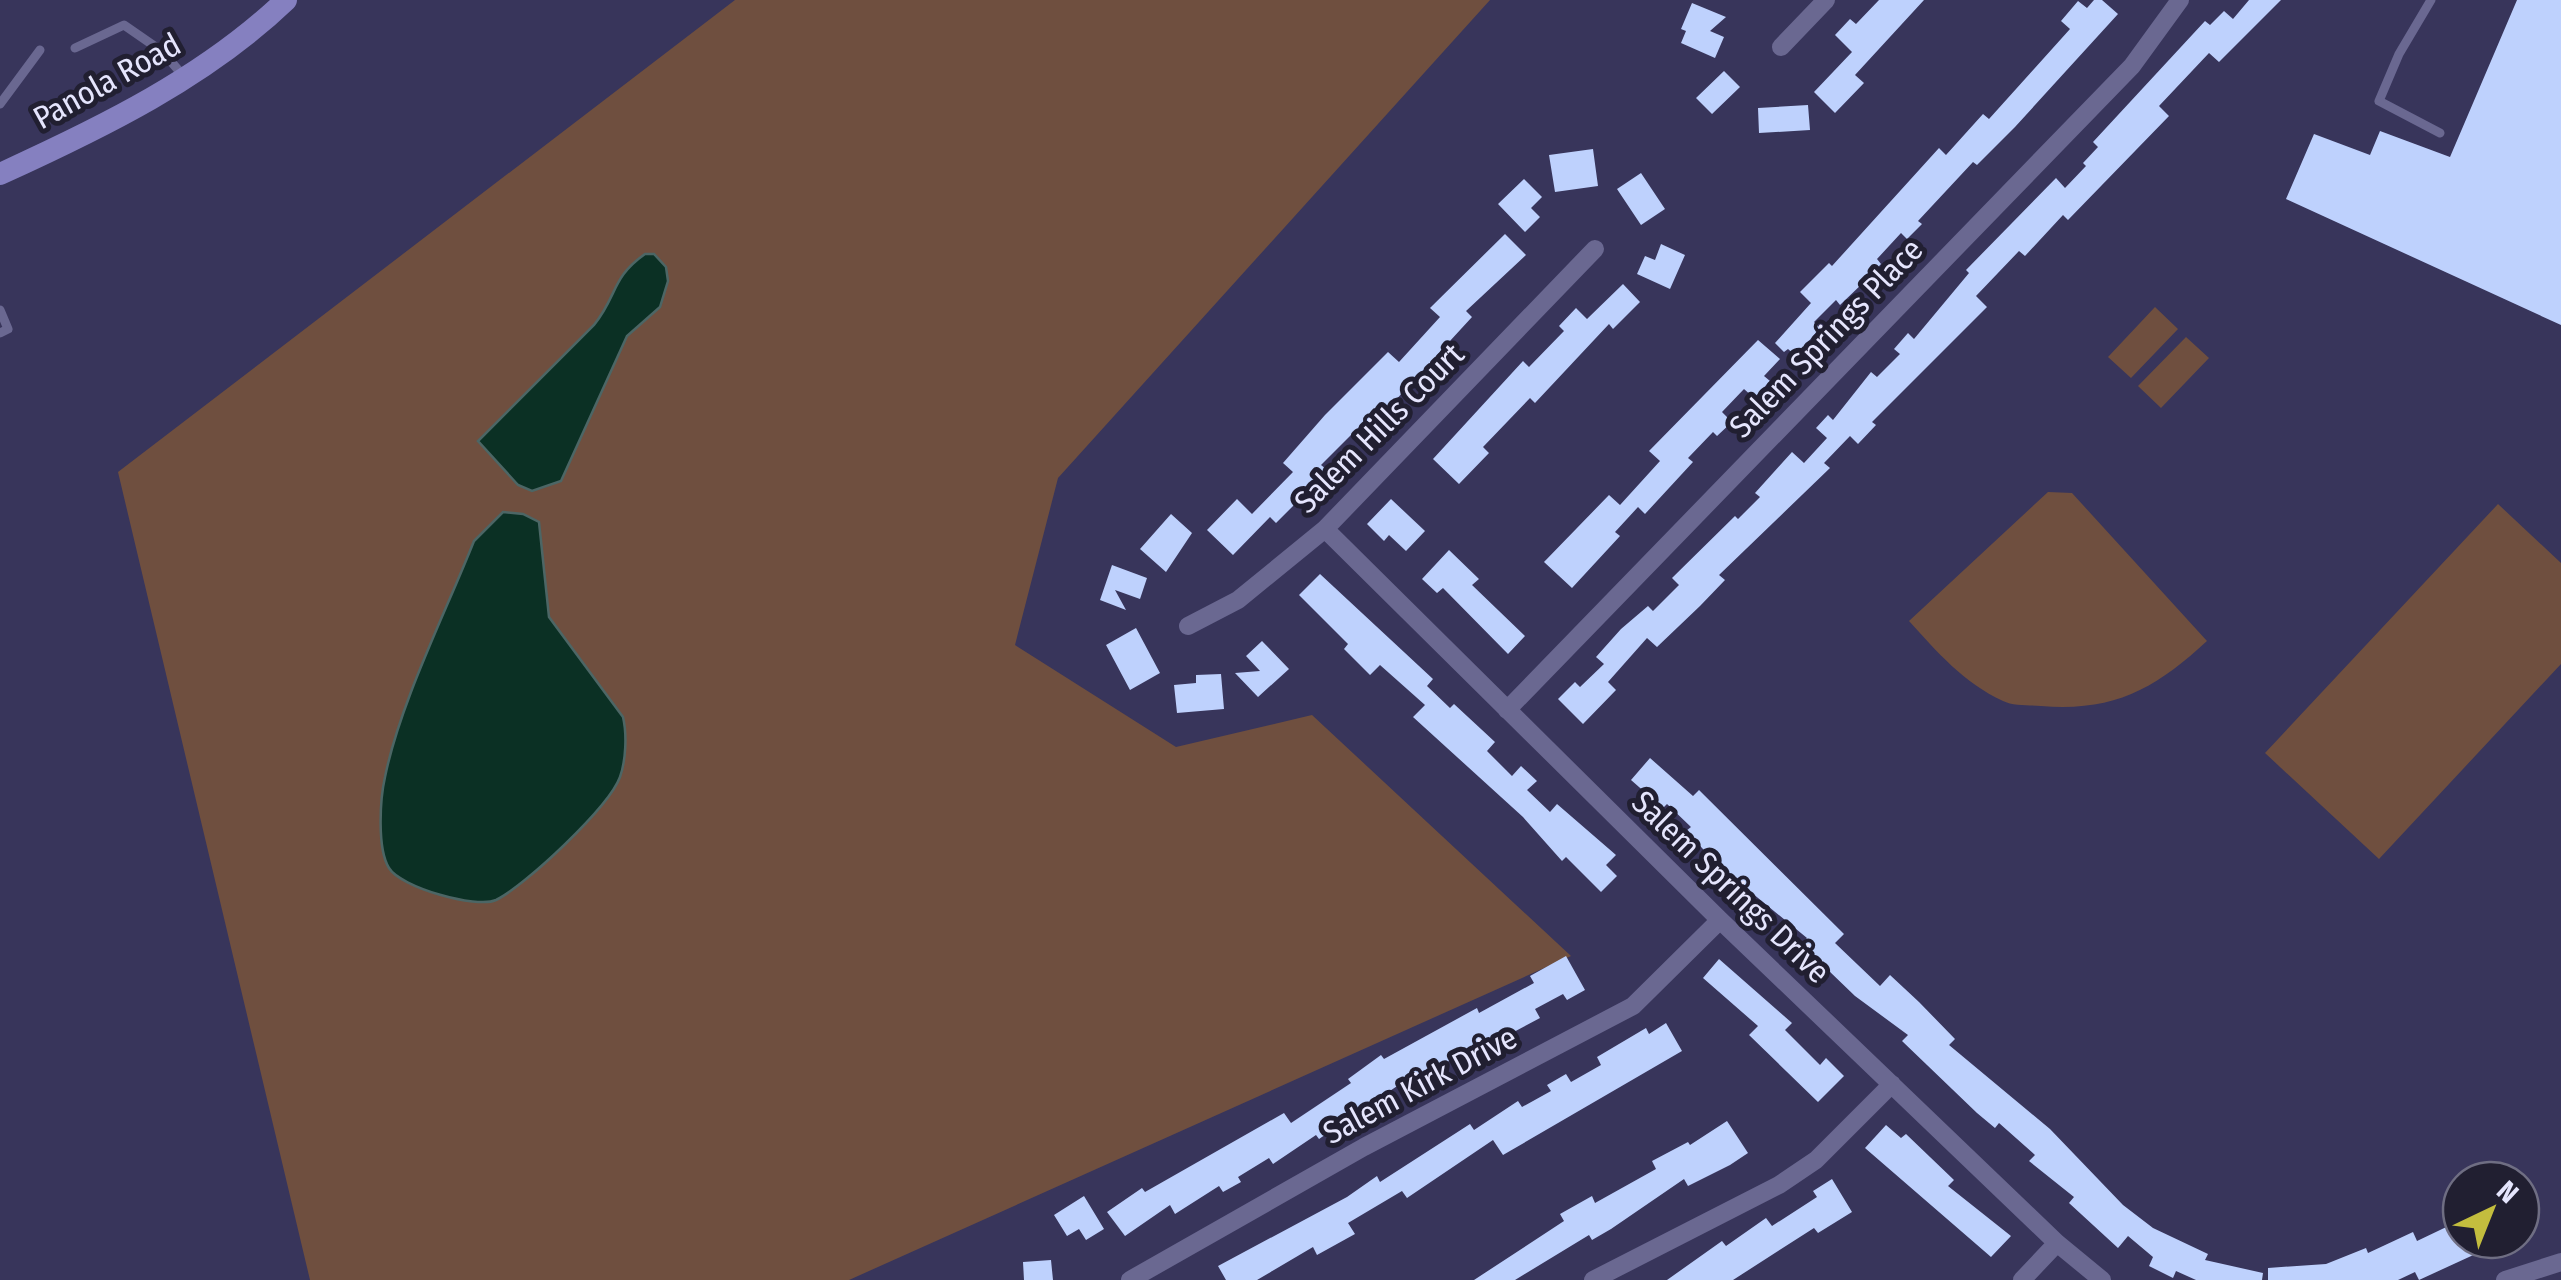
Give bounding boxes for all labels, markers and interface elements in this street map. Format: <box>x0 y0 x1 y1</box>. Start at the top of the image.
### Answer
street label: Panola Road <box>27 25 187 137</box>
street label: Salem Springs Place <box>1721 231 1931 445</box>
street label: Salem Hills Court <box>1286 335 1472 521</box>
street label: Salem Springs Drive <box>1624 783 1838 991</box>
street label: Salem Kirk Drive <box>1317 1018 1523 1152</box>
north arrow <box>2441 1160 2541 1260</box>
text: N <box>2490 1174 2525 1210</box>

